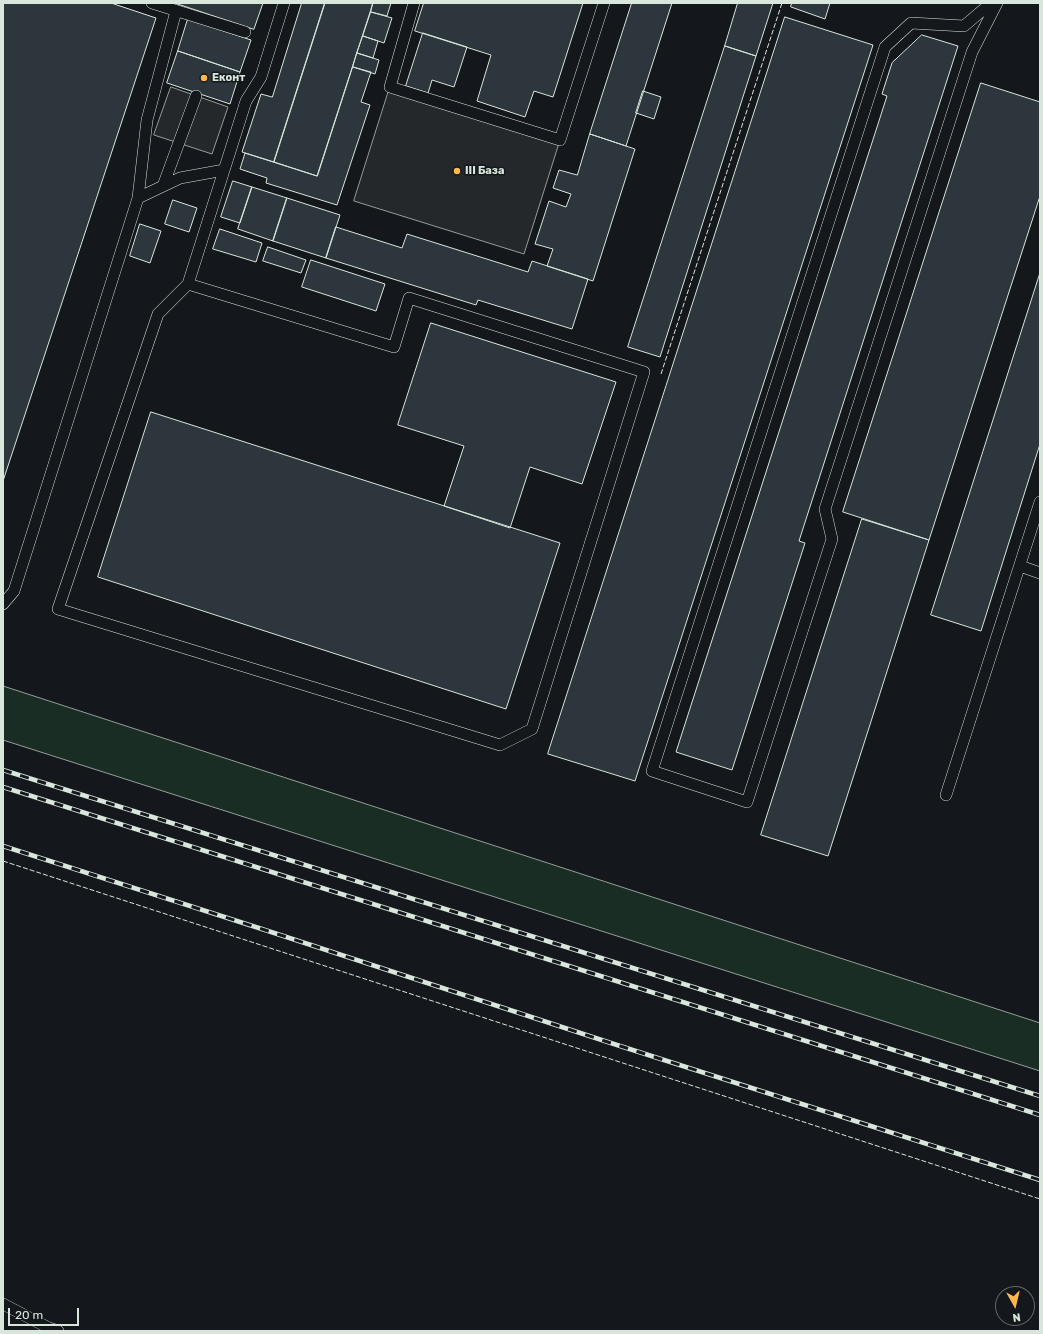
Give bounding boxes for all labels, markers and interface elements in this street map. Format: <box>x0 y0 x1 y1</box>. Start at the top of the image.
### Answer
place label: Еконт <box>212 71 245 85</box>
marker: Еконт <box>199 73 209 83</box>
place label: III База <box>465 164 504 178</box>
marker: III База <box>452 166 462 176</box>
north arrow <box>995 1286 1035 1326</box>
scale bar <box>10 1300 81 1326</box>
text: 20 m <box>15 1308 43 1322</box>
text: N <box>1012 1310 1021 1324</box>

